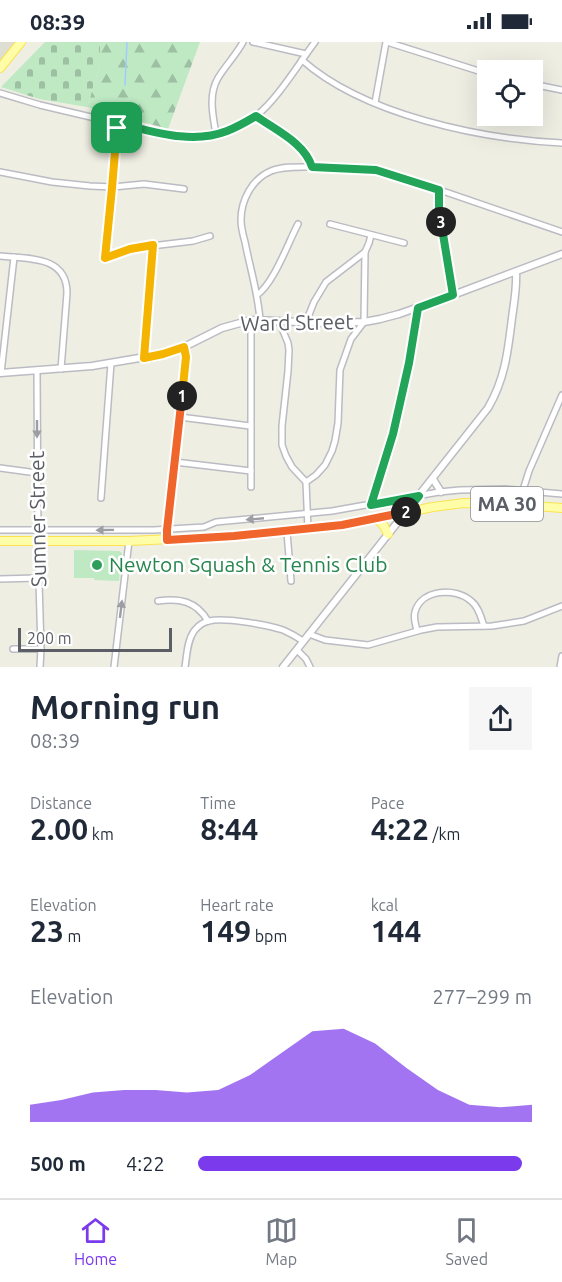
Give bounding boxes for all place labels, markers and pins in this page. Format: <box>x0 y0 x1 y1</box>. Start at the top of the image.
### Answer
pin <box>91 102 142 153</box>
pin: 3 <box>426 207 456 237</box>
pin: 1 <box>167 381 197 411</box>
pin: 2 <box>391 497 421 527</box>
place label: Newton Squash & Tennis Club <box>109 552 388 576</box>
marker: Newton Squash & Tennis Club <box>90 558 104 572</box>

